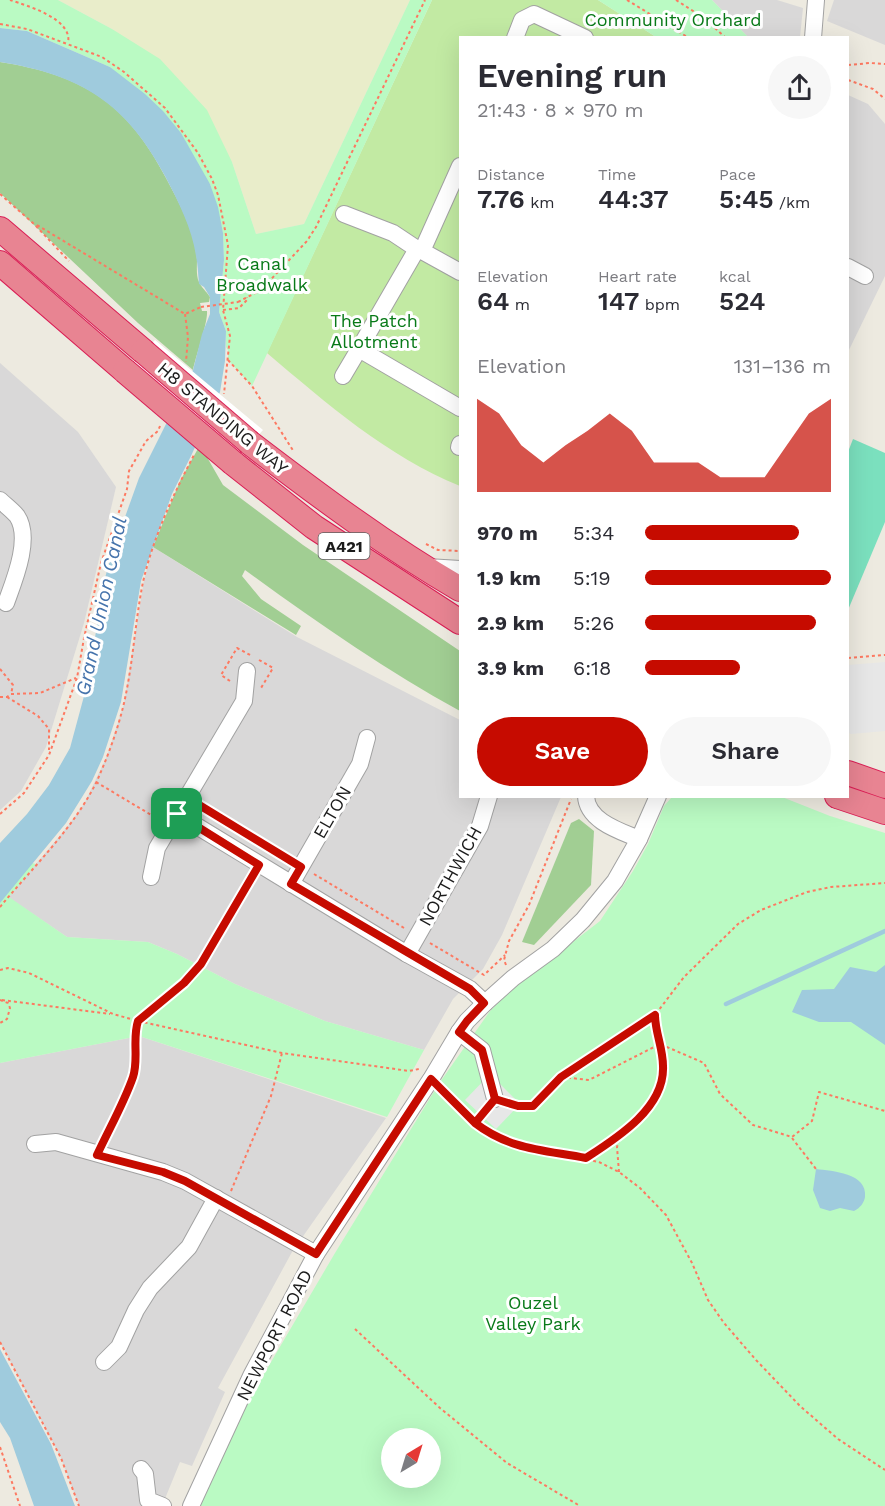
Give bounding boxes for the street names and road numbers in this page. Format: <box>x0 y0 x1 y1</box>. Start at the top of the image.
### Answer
street label: H8 STANDING WAY <box>154 357 293 479</box>
road number: A421 <box>318 533 370 559</box>
street label: ELTON <box>309 782 355 842</box>
street label: NORTHWICH <box>414 823 486 929</box>
street label: NEWPORT ROAD <box>232 1266 316 1404</box>

